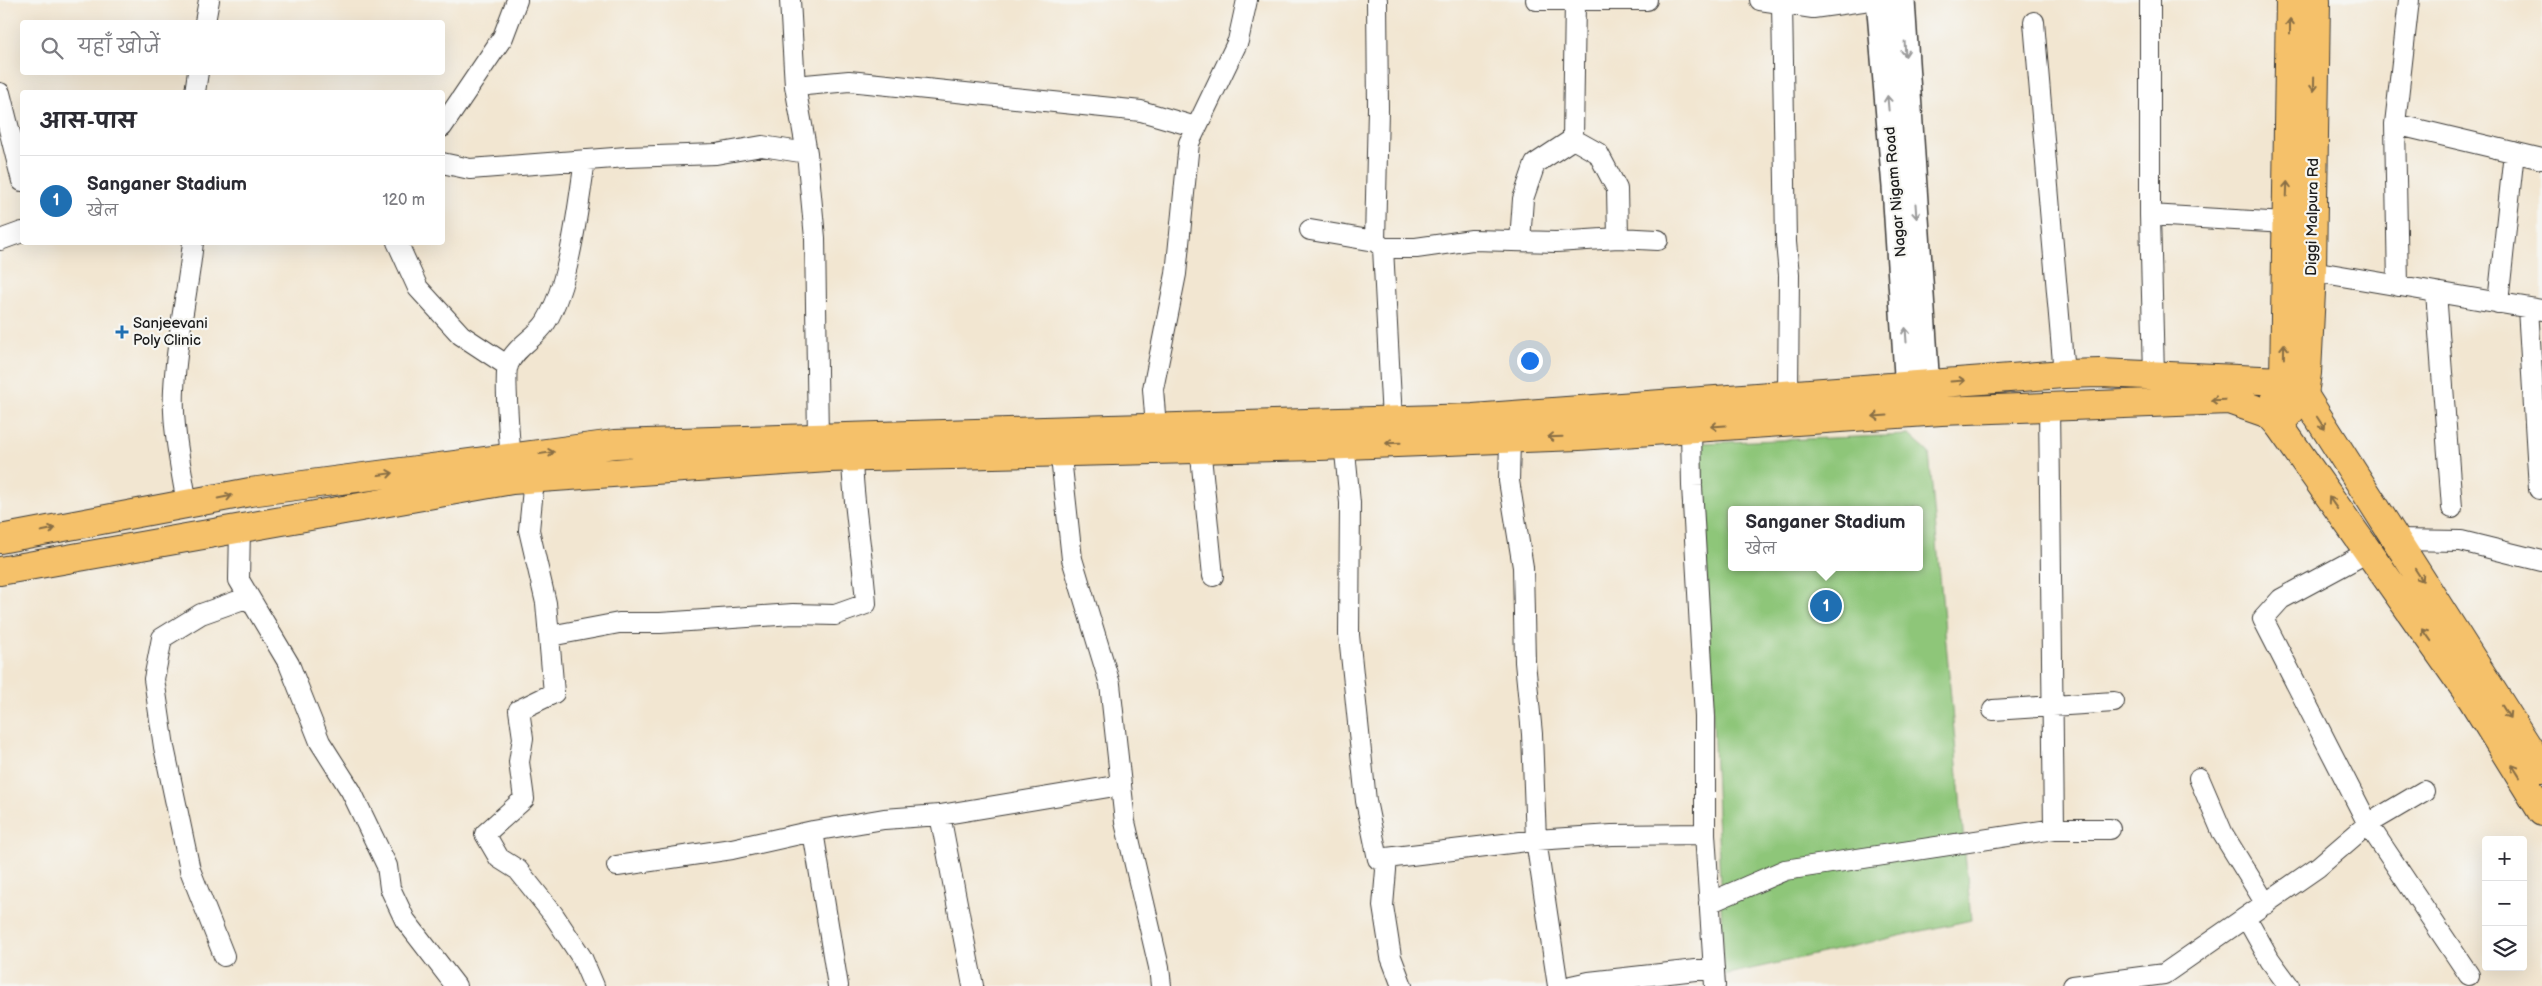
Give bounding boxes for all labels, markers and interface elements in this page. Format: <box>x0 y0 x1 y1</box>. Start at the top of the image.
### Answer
one-way arrow <box>2285 19 2295 35</box>
search box <box>20 20 445 75</box>
icon: search <box>38 34 66 62</box>
text: यहाँ खोजें <box>78 36 160 59</box>
one-way arrow <box>1901 40 1910 56</box>
one-way arrow <box>2310 75 2319 91</box>
one-way arrow <box>1883 96 1893 112</box>
text: आस-पास <box>40 109 136 134</box>
street label: Nagar Nigam Road <box>1880 126 1911 258</box>
street label: Diggi Malpura Rd <box>2302 158 2323 276</box>
text: Sanganer Stadium <box>87 173 247 196</box>
one-way arrow <box>2282 181 2292 197</box>
text: 1 <box>53 191 59 210</box>
text: 120 m <box>382 191 425 210</box>
text: खेल <box>87 202 118 221</box>
one-way arrow <box>1911 203 1920 219</box>
place label: Sanjeevani Poly Clinic <box>133 314 208 350</box>
marker: Sanjeevani Poly Clinic <box>115 325 129 339</box>
one-way arrow <box>1901 328 1910 344</box>
one-way arrow <box>2280 343 2289 359</box>
your location <box>1517 348 1543 374</box>
one-way arrow <box>1949 376 1965 386</box>
one-way arrow <box>2211 396 2227 405</box>
one-way arrow <box>1872 411 1888 420</box>
one-way arrow <box>2317 416 2327 430</box>
one-way arrow <box>1710 422 1726 431</box>
one-way arrow <box>1548 432 1564 442</box>
one-way arrow <box>1385 439 1401 448</box>
one-way arrow <box>539 448 555 458</box>
one-way arrow <box>377 469 393 479</box>
one-way arrow <box>216 491 232 501</box>
one-way arrow <box>2328 496 2338 510</box>
popup <box>1728 506 1923 571</box>
text: Sanganer Stadium <box>1745 511 1906 534</box>
one-way arrow <box>40 525 56 534</box>
text: खेल <box>1745 540 1777 559</box>
one-way arrow <box>2414 567 2424 581</box>
pin: 1 <box>1810 587 1842 625</box>
one-way arrow <box>2422 629 2432 643</box>
one-way arrow <box>2502 704 2512 718</box>
one-way arrow <box>2511 764 2522 778</box>
map controls <box>2482 836 2527 971</box>
button: + <box>2482 836 2527 881</box>
button: − <box>2482 881 2527 926</box>
button: layers <box>2482 926 2527 971</box>

